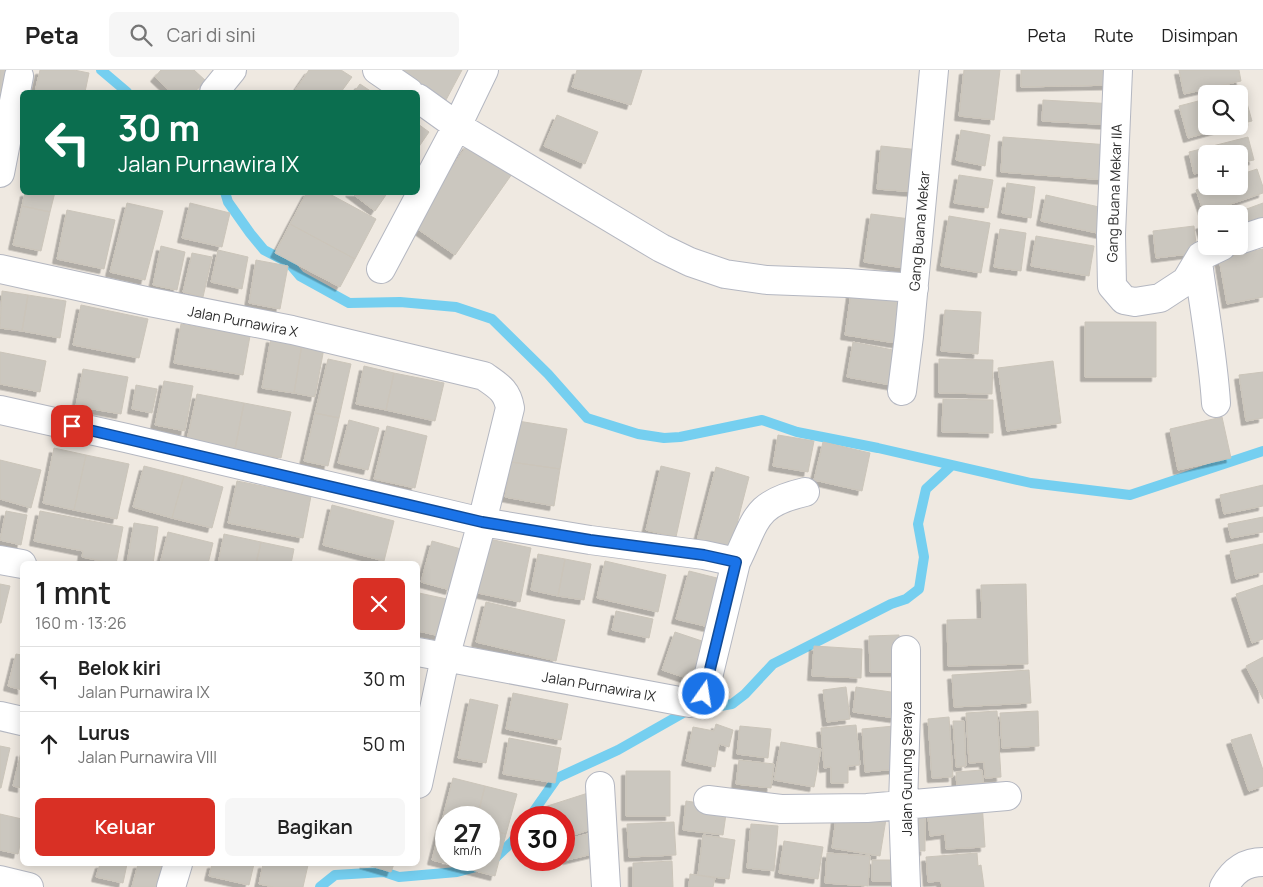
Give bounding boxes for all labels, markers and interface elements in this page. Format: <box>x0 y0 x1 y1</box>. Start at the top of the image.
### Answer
search box <box>109 12 459 57</box>
text: Peta <box>25 18 79 51</box>
icon: search <box>127 21 155 49</box>
text: Cari di sini <box>167 22 256 48</box>
text: Peta <box>1027 23 1066 47</box>
text: Rute <box>1094 23 1133 47</box>
text: Disimpan <box>1161 23 1238 47</box>
map controls <box>1198 85 1248 255</box>
button: search <box>1198 85 1248 135</box>
text: 30 m <box>118 104 200 152</box>
icon: left <box>35 110 100 175</box>
street label: Gang Buana Mekar IIA <box>1102 123 1126 263</box>
button: + <box>1198 145 1248 195</box>
text: Jalan Purnawira IX <box>118 149 299 179</box>
street label: Gang Buana Mekar <box>904 170 934 292</box>
button: − <box>1198 205 1248 255</box>
street label: Jalan Purnawira X <box>186 301 300 341</box>
pin <box>51 405 93 447</box>
icon: arrive <box>58 412 86 440</box>
text: 1 mnt <box>35 572 111 613</box>
button: close <box>353 578 405 630</box>
text: 160 m · 13:26 <box>35 612 127 634</box>
text: Belok kiri <box>78 655 161 681</box>
icon: left <box>35 665 63 693</box>
text: 30 m <box>363 666 405 692</box>
street label: Jalan Purnawira IX <box>541 667 658 705</box>
position arrow <box>677 667 729 719</box>
text: Jalan Purnawira IX <box>78 681 210 703</box>
street label: Jalan Gunung Seraya <box>897 702 916 836</box>
text: Lurus <box>78 720 130 746</box>
icon: ahead <box>35 730 63 758</box>
text: 50 m <box>363 731 405 757</box>
text: Jalan Purnawira VIII <box>78 746 217 768</box>
button: Keluar <box>35 798 215 856</box>
button: Bagikan <box>225 798 405 856</box>
speed limit sign: 30 <box>510 806 575 871</box>
text: 27 <box>453 815 482 850</box>
text: km/h <box>454 842 481 859</box>

